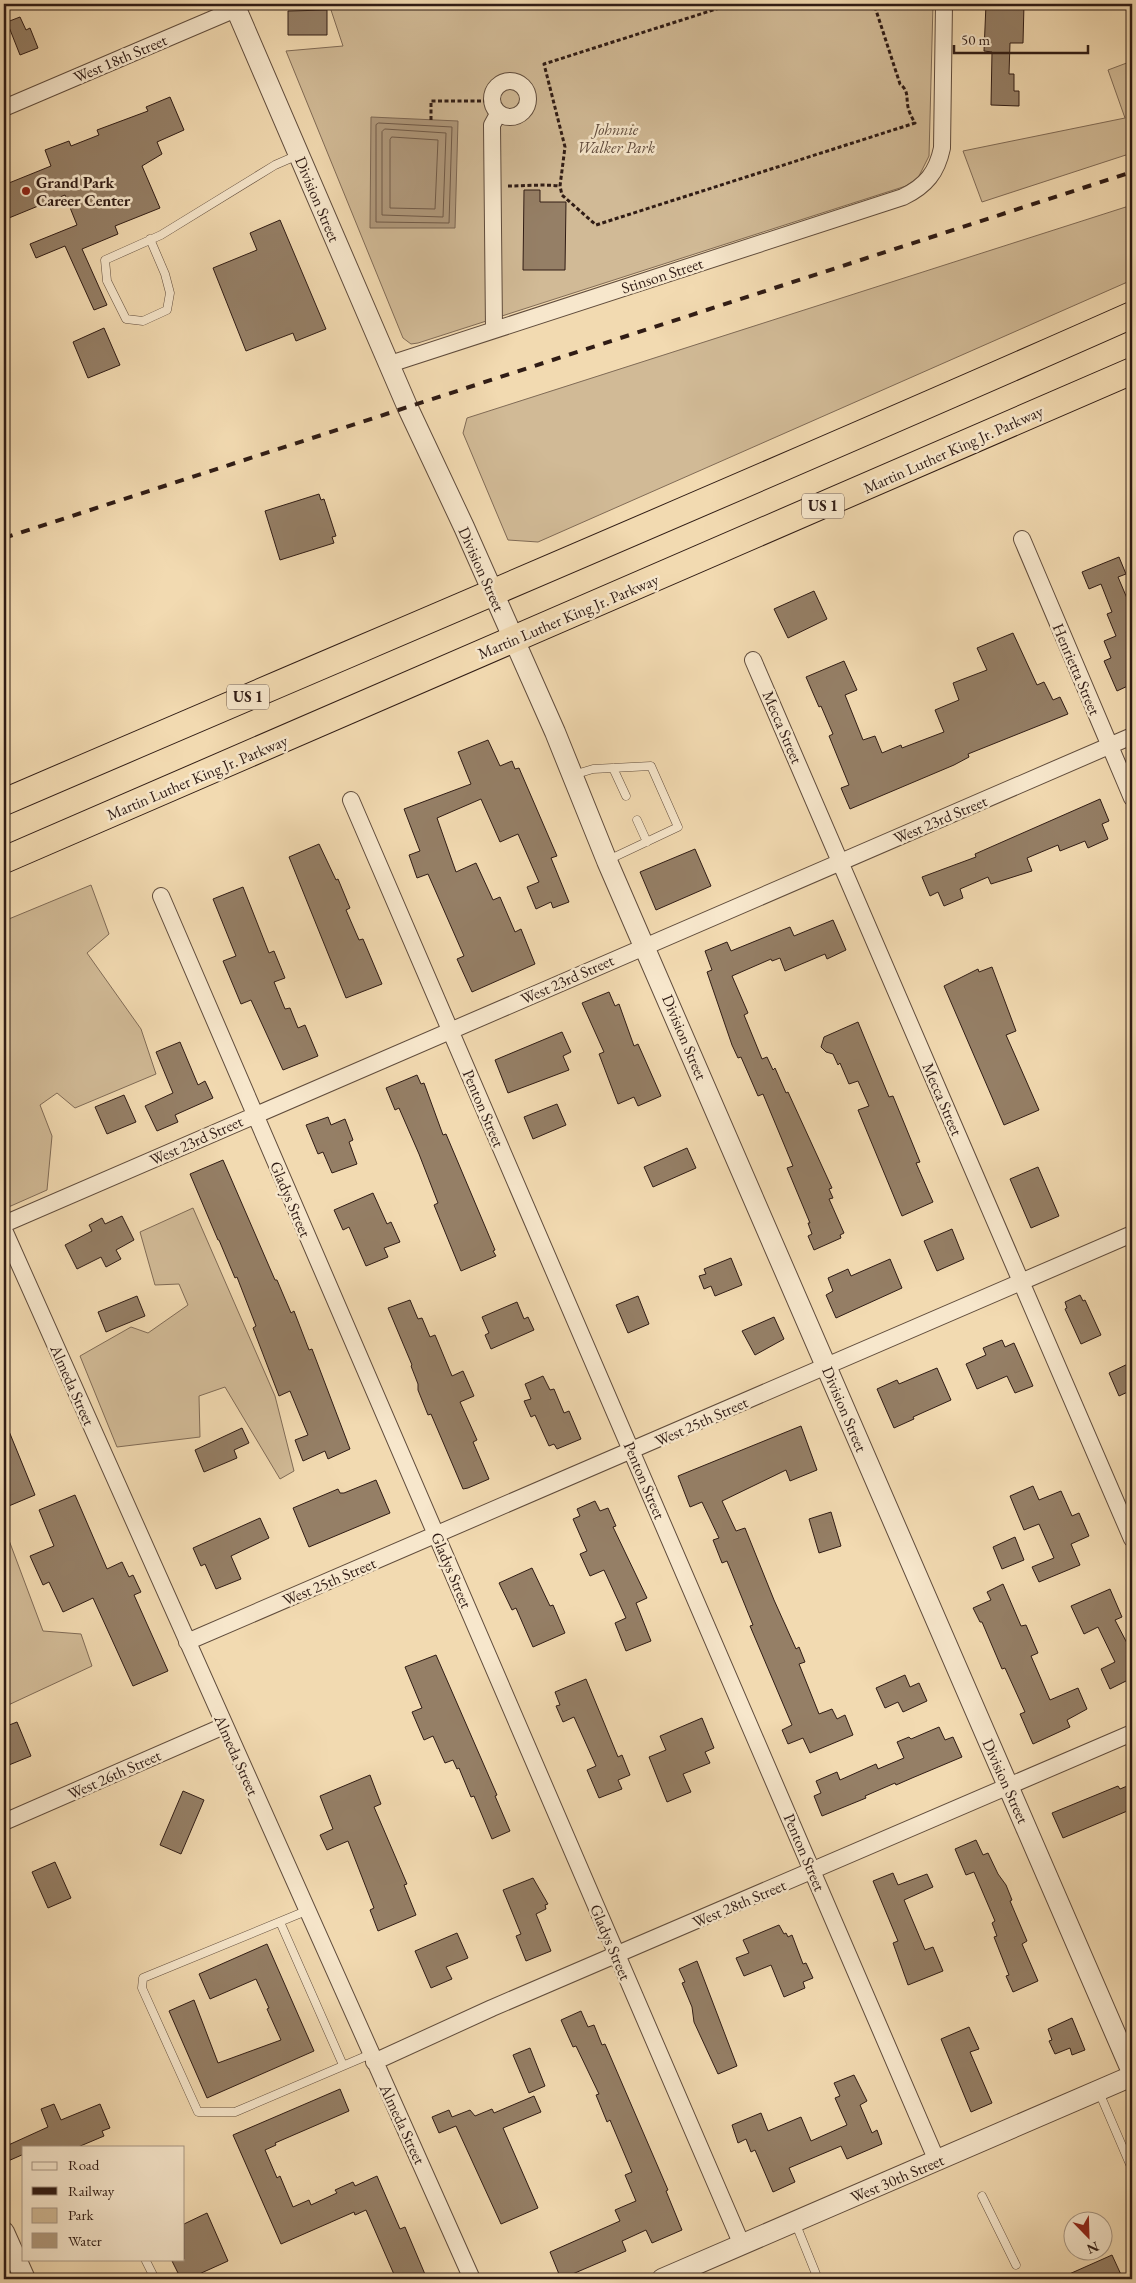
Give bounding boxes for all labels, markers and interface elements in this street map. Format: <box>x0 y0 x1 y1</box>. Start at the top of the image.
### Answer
scale bar <box>954 22 1087 54</box>
street label: West 18th Street <box>70 29 170 88</box>
text: 50 m <box>961 30 990 49</box>
park label: Johnnie Walker Park <box>577 119 656 158</box>
street label: Division Street <box>290 153 345 245</box>
place label: Grand Park Career Center <box>36 172 131 211</box>
marker: Grand Park Career Center <box>20 185 32 197</box>
street label: Stinson Street <box>619 252 706 299</box>
street label: Martin Luther King Jr. Parkway <box>860 400 1047 499</box>
road number: US 1 <box>802 494 844 518</box>
street label: Division Street <box>453 523 510 615</box>
street label: Martin Luther King Jr. Parkway <box>475 568 663 664</box>
street label: Henrietta Street <box>1048 620 1105 718</box>
road number: US 1 <box>227 684 269 710</box>
street label: Mecca Street <box>758 687 807 767</box>
street label: Martin Luther King Jr. Parkway <box>104 729 292 825</box>
street label: West 23rd Street <box>890 790 990 849</box>
street label: West 23rd Street <box>517 950 617 1009</box>
street label: Division Street <box>657 991 712 1083</box>
street label: Mecca Street <box>918 1059 967 1139</box>
street label: Penton Street <box>458 1066 509 1150</box>
street label: West 23rd Street <box>146 1111 246 1170</box>
street label: Gladys Street <box>265 1158 316 1240</box>
street label: Almeda Street <box>45 1341 100 1429</box>
street label: Division Street <box>817 1363 872 1455</box>
street label: West 25th Street <box>651 1392 751 1451</box>
street label: Penton Street <box>619 1438 670 1522</box>
street label: Gladys Street <box>426 1529 477 1611</box>
street label: West 25th Street <box>279 1552 379 1611</box>
street label: Almeda Street <box>209 1711 264 1799</box>
street label: Division Street <box>977 1735 1034 1827</box>
street label: West 26th Street <box>64 1745 164 1804</box>
street label: Penton Street <box>779 1810 830 1894</box>
street label: West 28th Street <box>689 1874 789 1933</box>
street label: Gladys Street <box>585 1901 636 1983</box>
street label: Almeda Street <box>374 2080 430 2168</box>
legend <box>22 2146 185 2260</box>
street label: West 30th Street <box>847 2149 947 2208</box>
text: Road <box>68 2155 100 2174</box>
text: Railway <box>68 2181 115 2200</box>
text: Park <box>68 2205 95 2224</box>
north arrow <box>1064 2210 1114 2260</box>
text: Water <box>68 2231 102 2250</box>
text: N <box>1084 2237 1102 2259</box>

